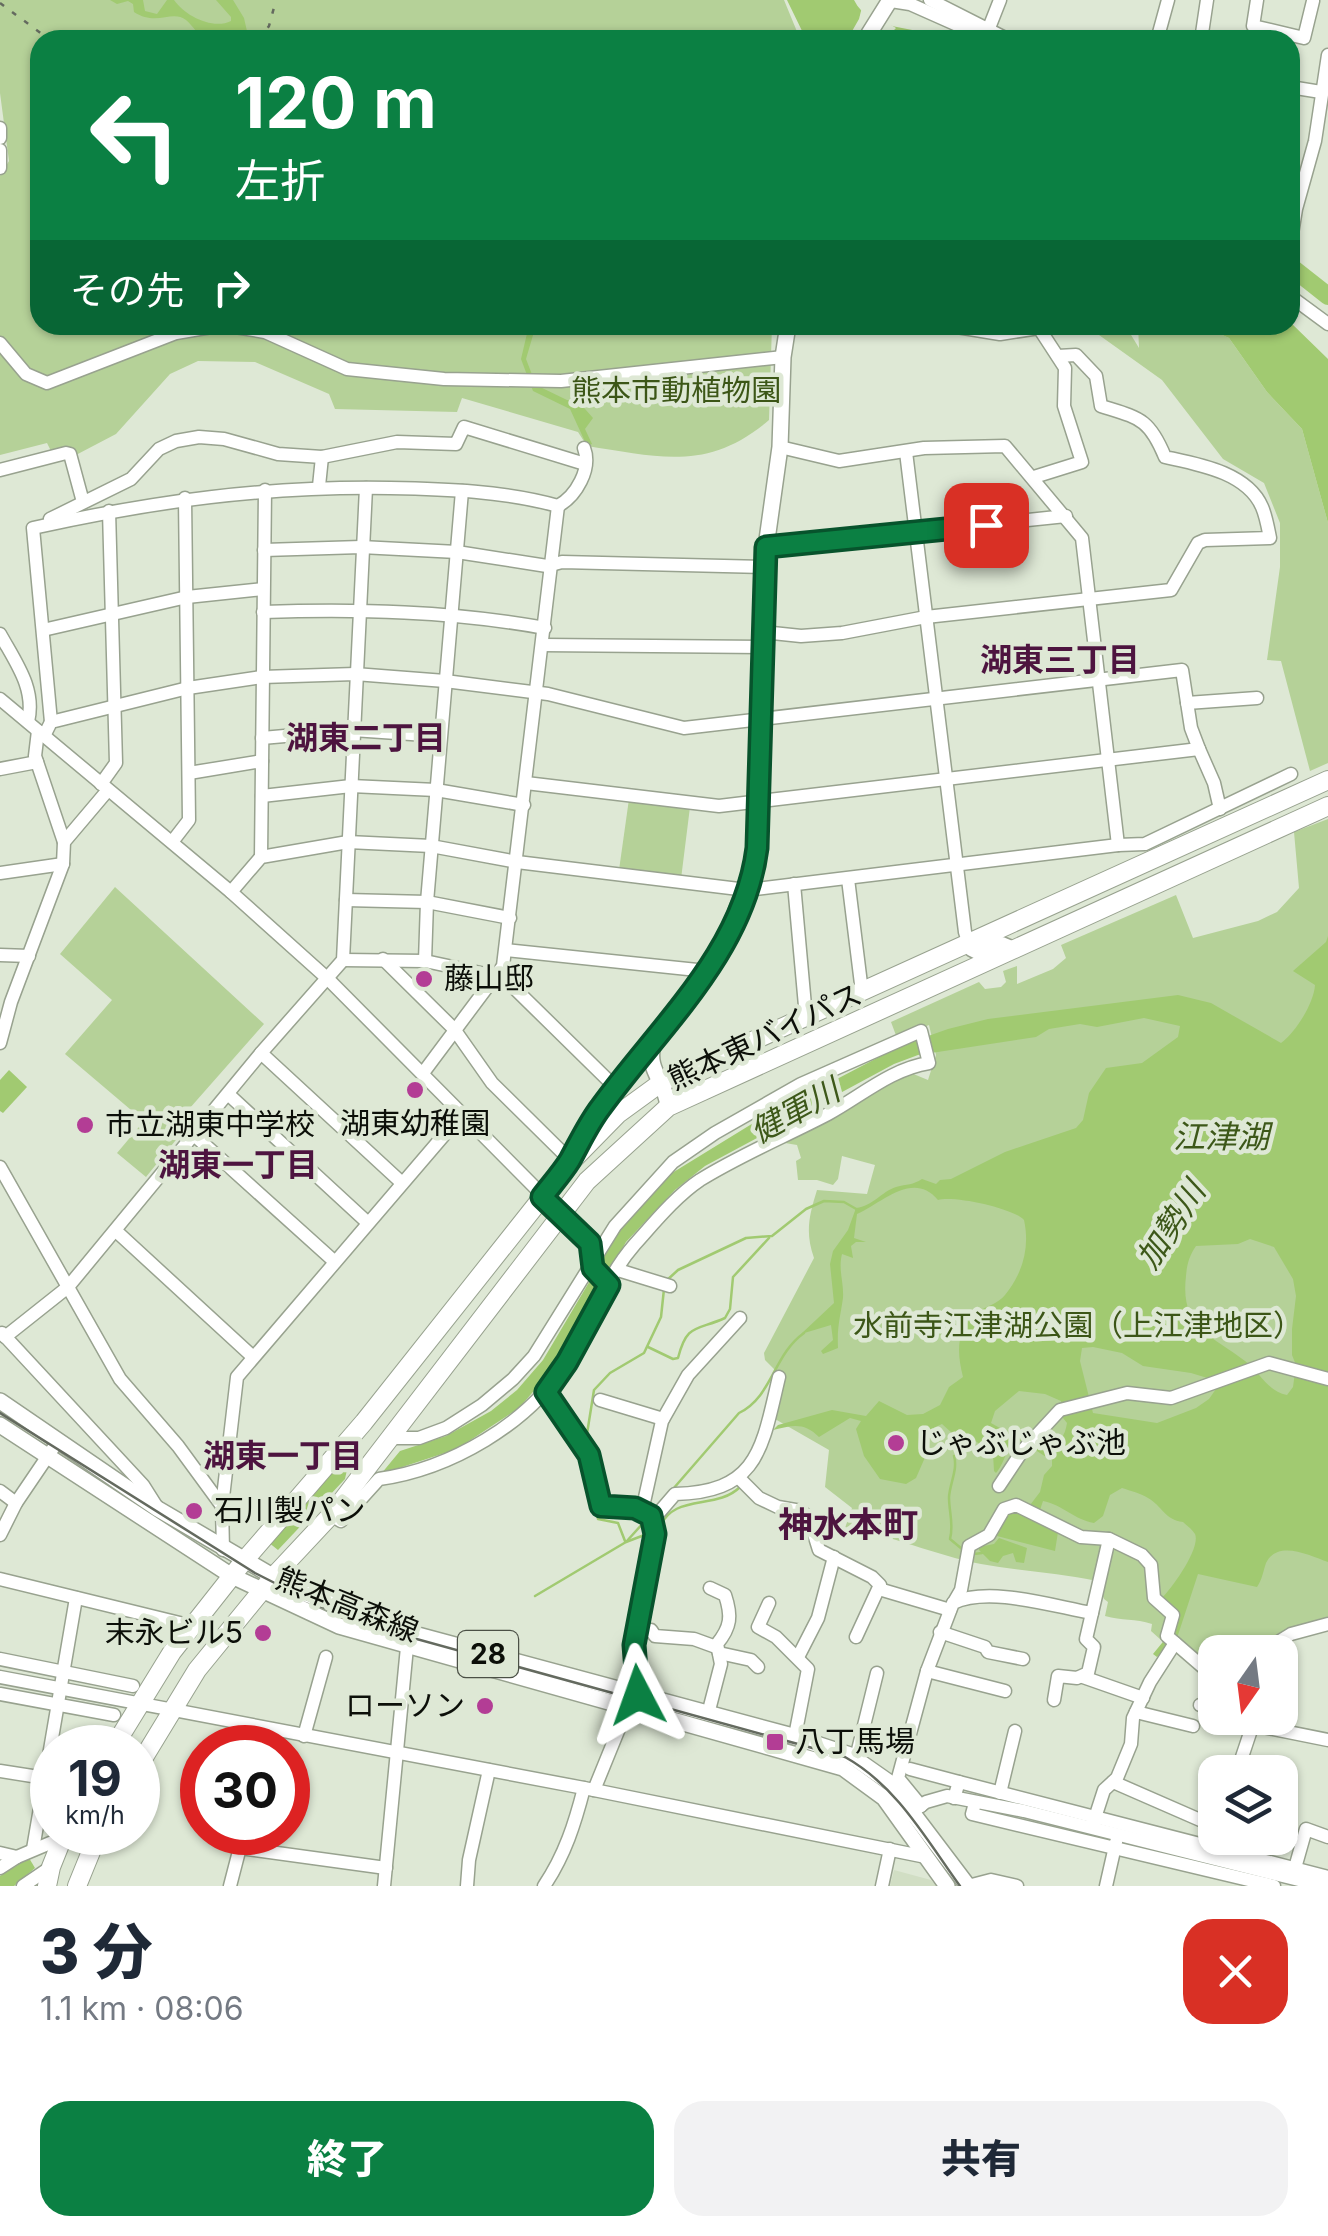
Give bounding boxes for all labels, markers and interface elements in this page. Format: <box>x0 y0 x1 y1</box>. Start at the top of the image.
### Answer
text: 120 m <box>235 60 437 145</box>
icon: left <box>70 70 200 200</box>
text: 左折 <box>235 153 325 208</box>
icon: right <box>204 260 259 315</box>
text: その先 <box>70 267 184 313</box>
park label: 熊本市動植物園 <box>571 372 781 408</box>
pin <box>944 483 1029 568</box>
icon: arrive <box>959 498 1014 553</box>
district label: 湖東三丁目 <box>980 640 1140 679</box>
district label: 湖東二丁目 <box>286 718 446 757</box>
place label: 藤山邸 <box>444 960 534 996</box>
marker: 藤山邸 <box>413 968 435 990</box>
street label: 熊本東バイパス <box>662 976 867 1097</box>
water label: 健軍川 <box>743 1069 849 1151</box>
marker: 湖東幼稚園 <box>404 1079 426 1101</box>
place label: 湖東幼稚園 <box>340 1105 490 1141</box>
place label: 市立湖東中学校 <box>105 1106 315 1142</box>
marker: 市立湖東中学校 <box>74 1114 96 1136</box>
water label: 江津湖 <box>1173 1117 1274 1156</box>
district label: 湖東一丁目 <box>158 1145 318 1184</box>
water label: 加勢川 <box>1128 1171 1215 1276</box>
park label: 水前寺江津湖公園（上江津地区） <box>853 1307 1303 1343</box>
place label: じゃぶじゃぶ池 <box>916 1424 1126 1460</box>
marker: じゃぶじゃぶ池 <box>885 1432 907 1454</box>
district label: 湖東一丁目 <box>203 1436 363 1475</box>
place label: 石川製パン <box>214 1492 366 1528</box>
marker: 石川製パン <box>183 1500 205 1522</box>
district label: 神水本町 <box>778 1503 918 1545</box>
street label: 熊本高森線 <box>271 1559 424 1649</box>
place label: 末永ビル5 <box>105 1614 243 1650</box>
marker: 末永ビル5 <box>252 1622 274 1644</box>
road number: 28 <box>458 1631 518 1677</box>
north arrow <box>1198 1635 1298 1735</box>
map controls <box>1198 1635 1298 1855</box>
position arrow <box>586 1643 690 1747</box>
place label: ローソン <box>345 1687 465 1723</box>
marker: ローソン <box>474 1695 496 1717</box>
place label: 八丁馬場 <box>795 1723 915 1759</box>
speed limit sign: 30 <box>180 1725 310 1855</box>
marker: 八丁馬場 <box>764 1731 786 1753</box>
text: 19 <box>68 1748 122 1808</box>
button: layers <box>1198 1755 1298 1855</box>
text: km/h <box>65 1800 125 1830</box>
text: 3 分 <box>40 1915 153 1987</box>
button: close <box>1183 1919 1288 2024</box>
text: 1.1 km · 08:06 <box>40 1989 244 2028</box>
button: 終了 <box>40 2101 654 2216</box>
button: 共有 <box>674 2101 1288 2216</box>

